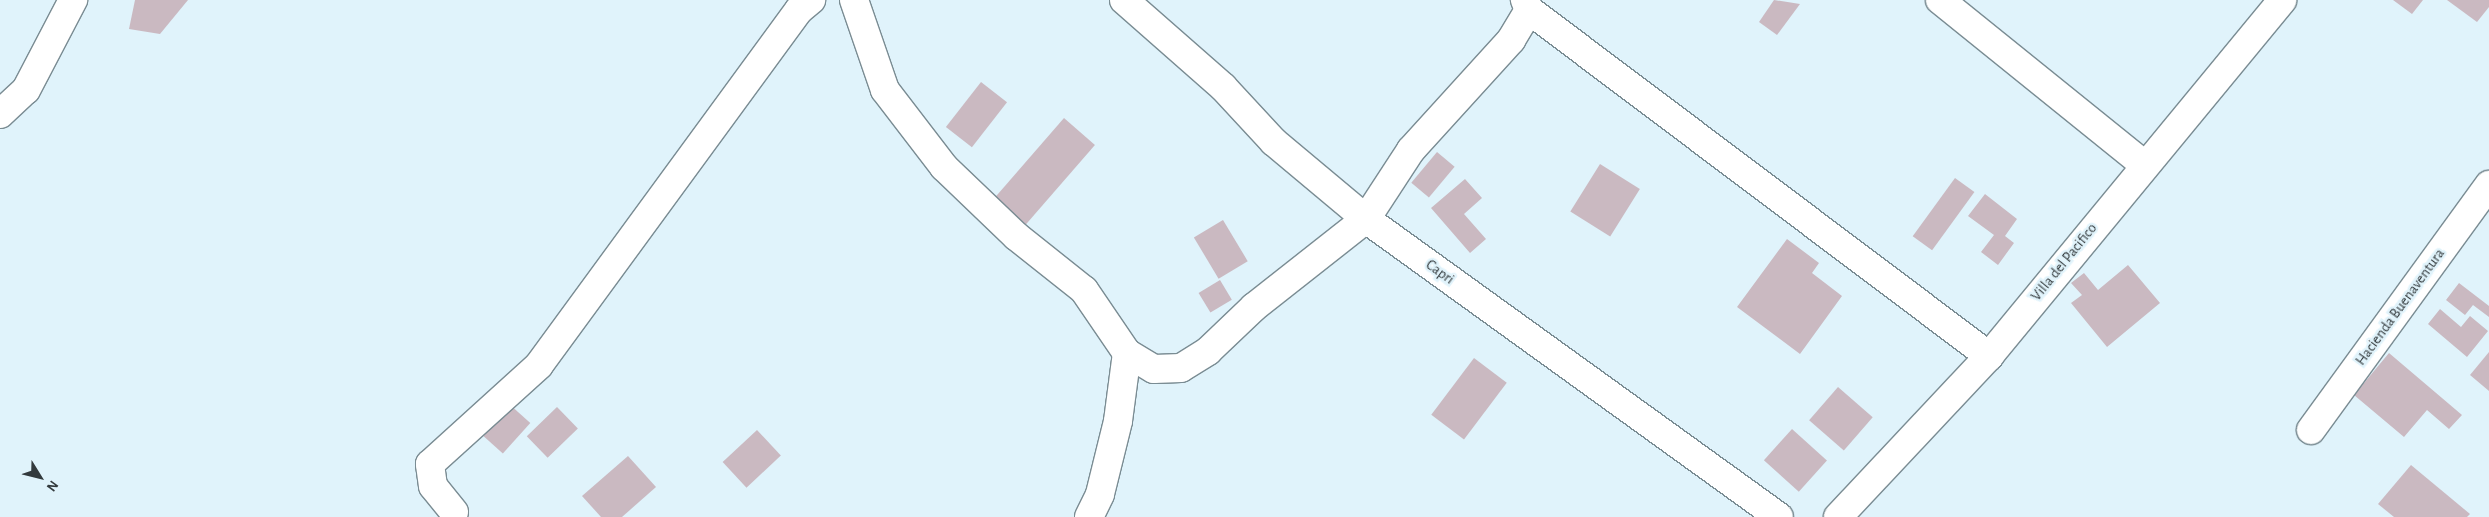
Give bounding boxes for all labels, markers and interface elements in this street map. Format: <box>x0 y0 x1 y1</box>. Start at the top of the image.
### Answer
street label: Villa del Pacifico <box>2027 219 2101 305</box>
street label: Hacienda Buenaventura <box>2352 245 2448 369</box>
street label: Capri <box>1422 256 1458 288</box>
north arrow <box>15 452 65 502</box>
text: N <box>44 478 61 494</box>

